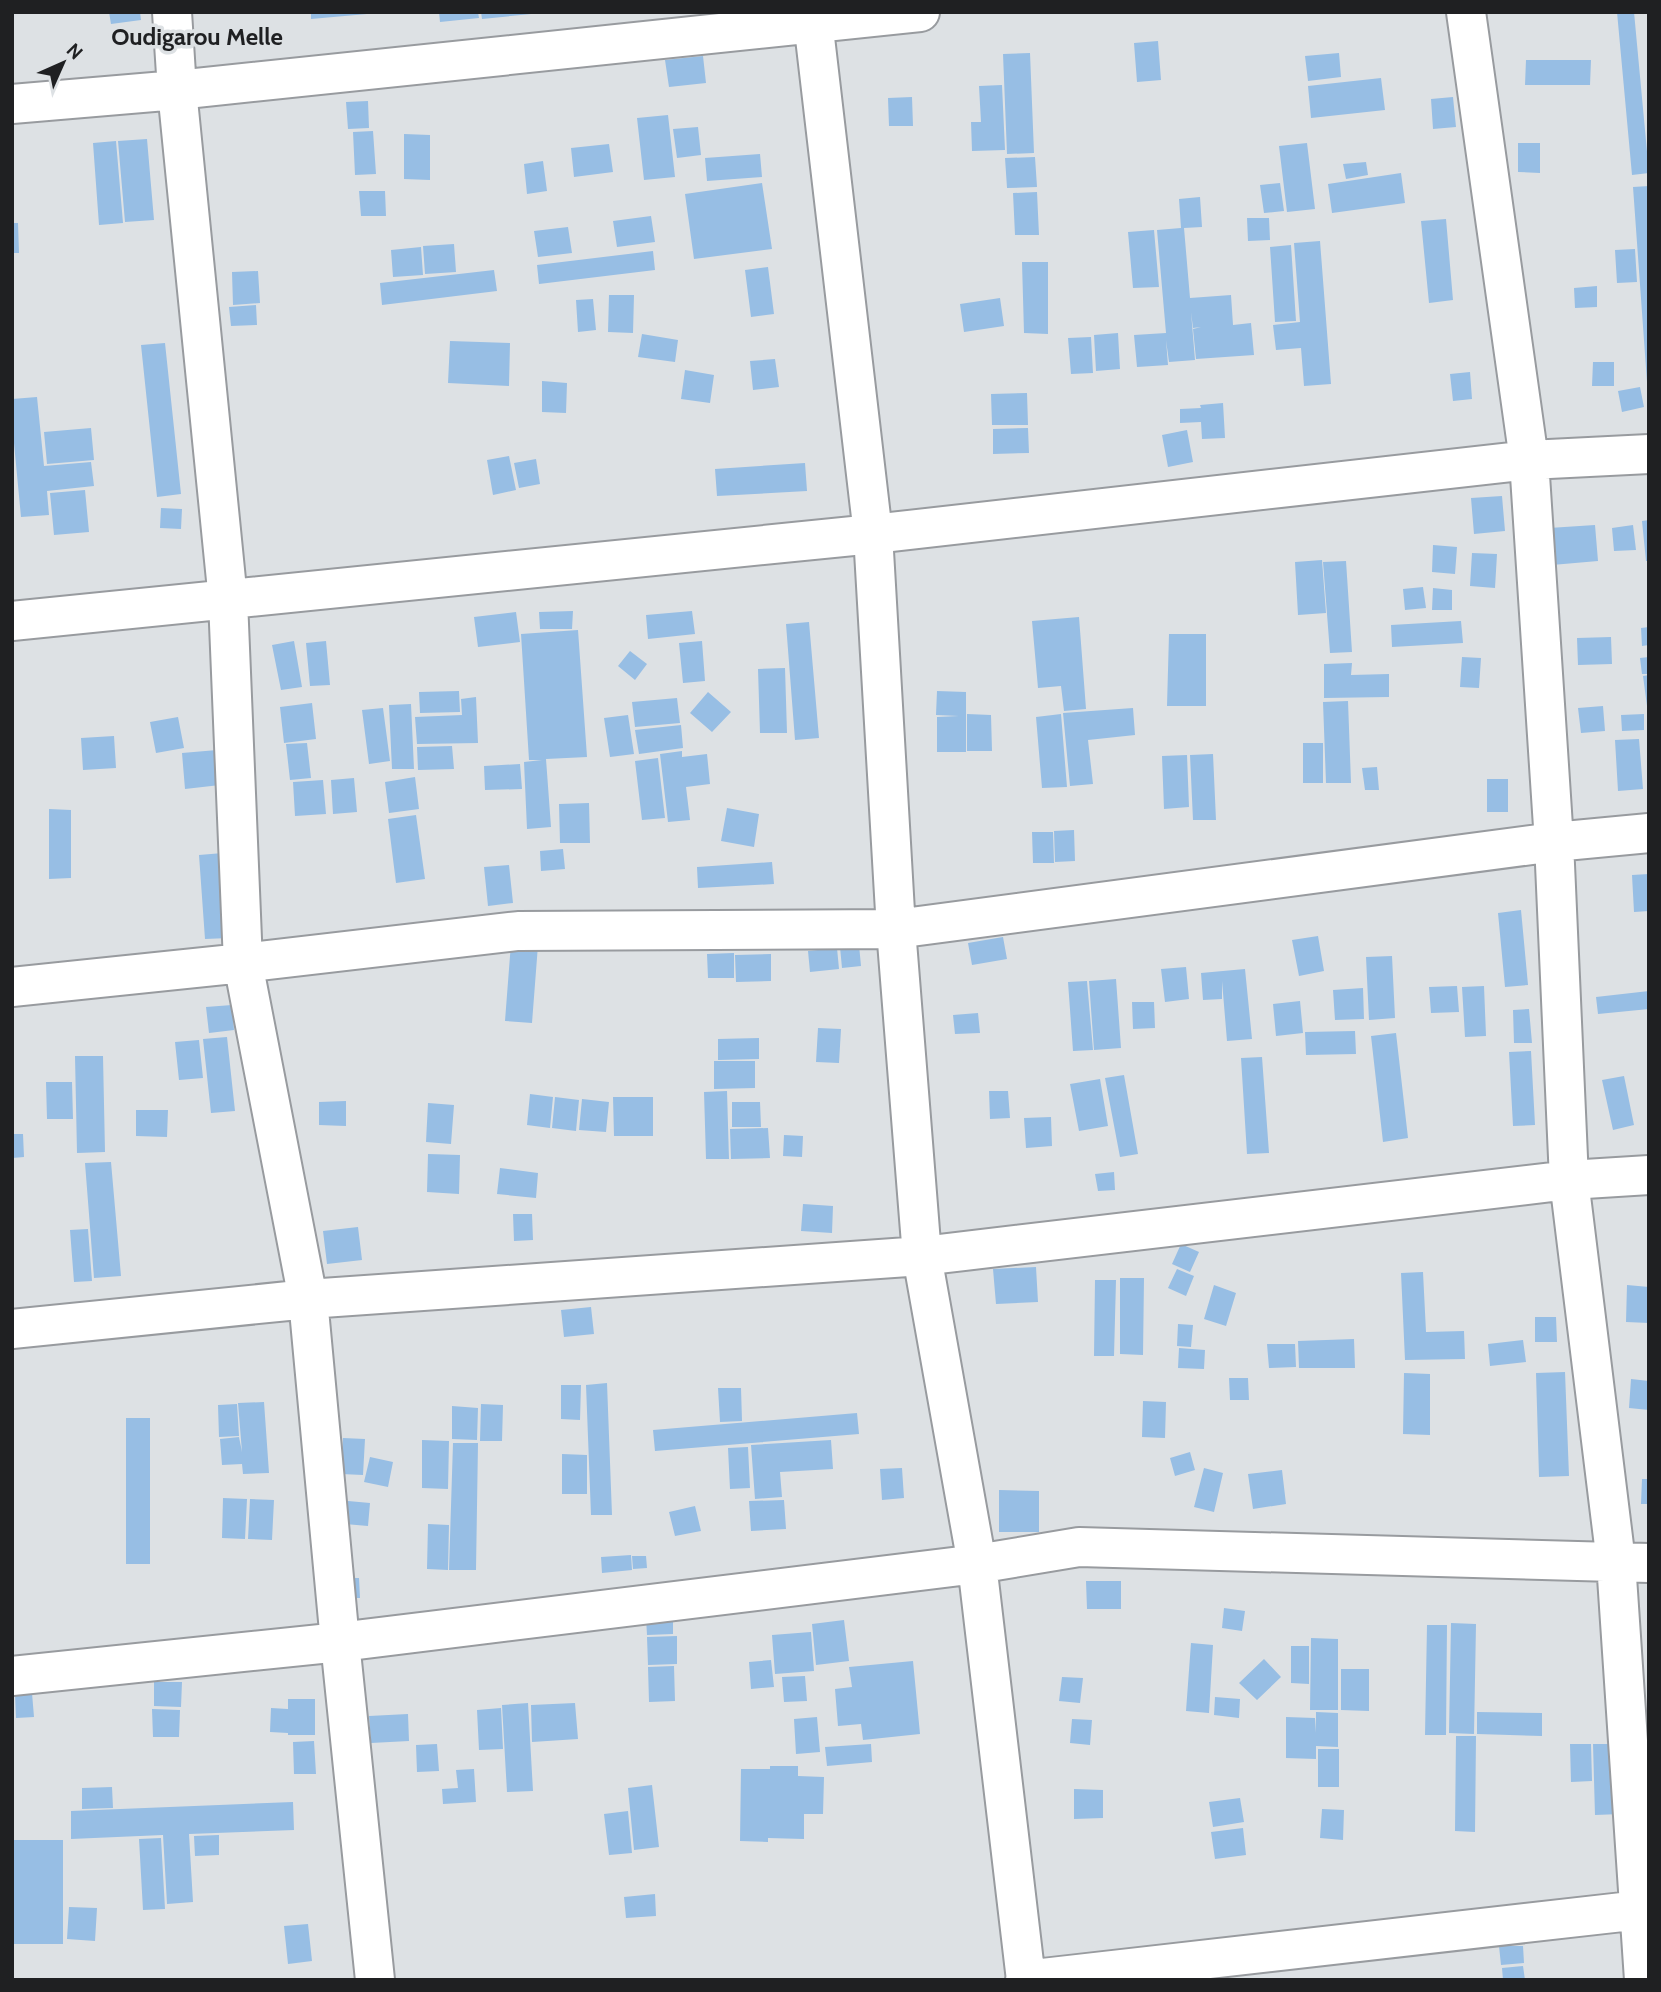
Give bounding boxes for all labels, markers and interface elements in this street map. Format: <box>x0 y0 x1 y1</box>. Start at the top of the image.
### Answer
district label: Oudigarou Melle <box>111 22 283 51</box>
north arrow <box>28 28 98 98</box>
text: N <box>62 38 88 64</box>

